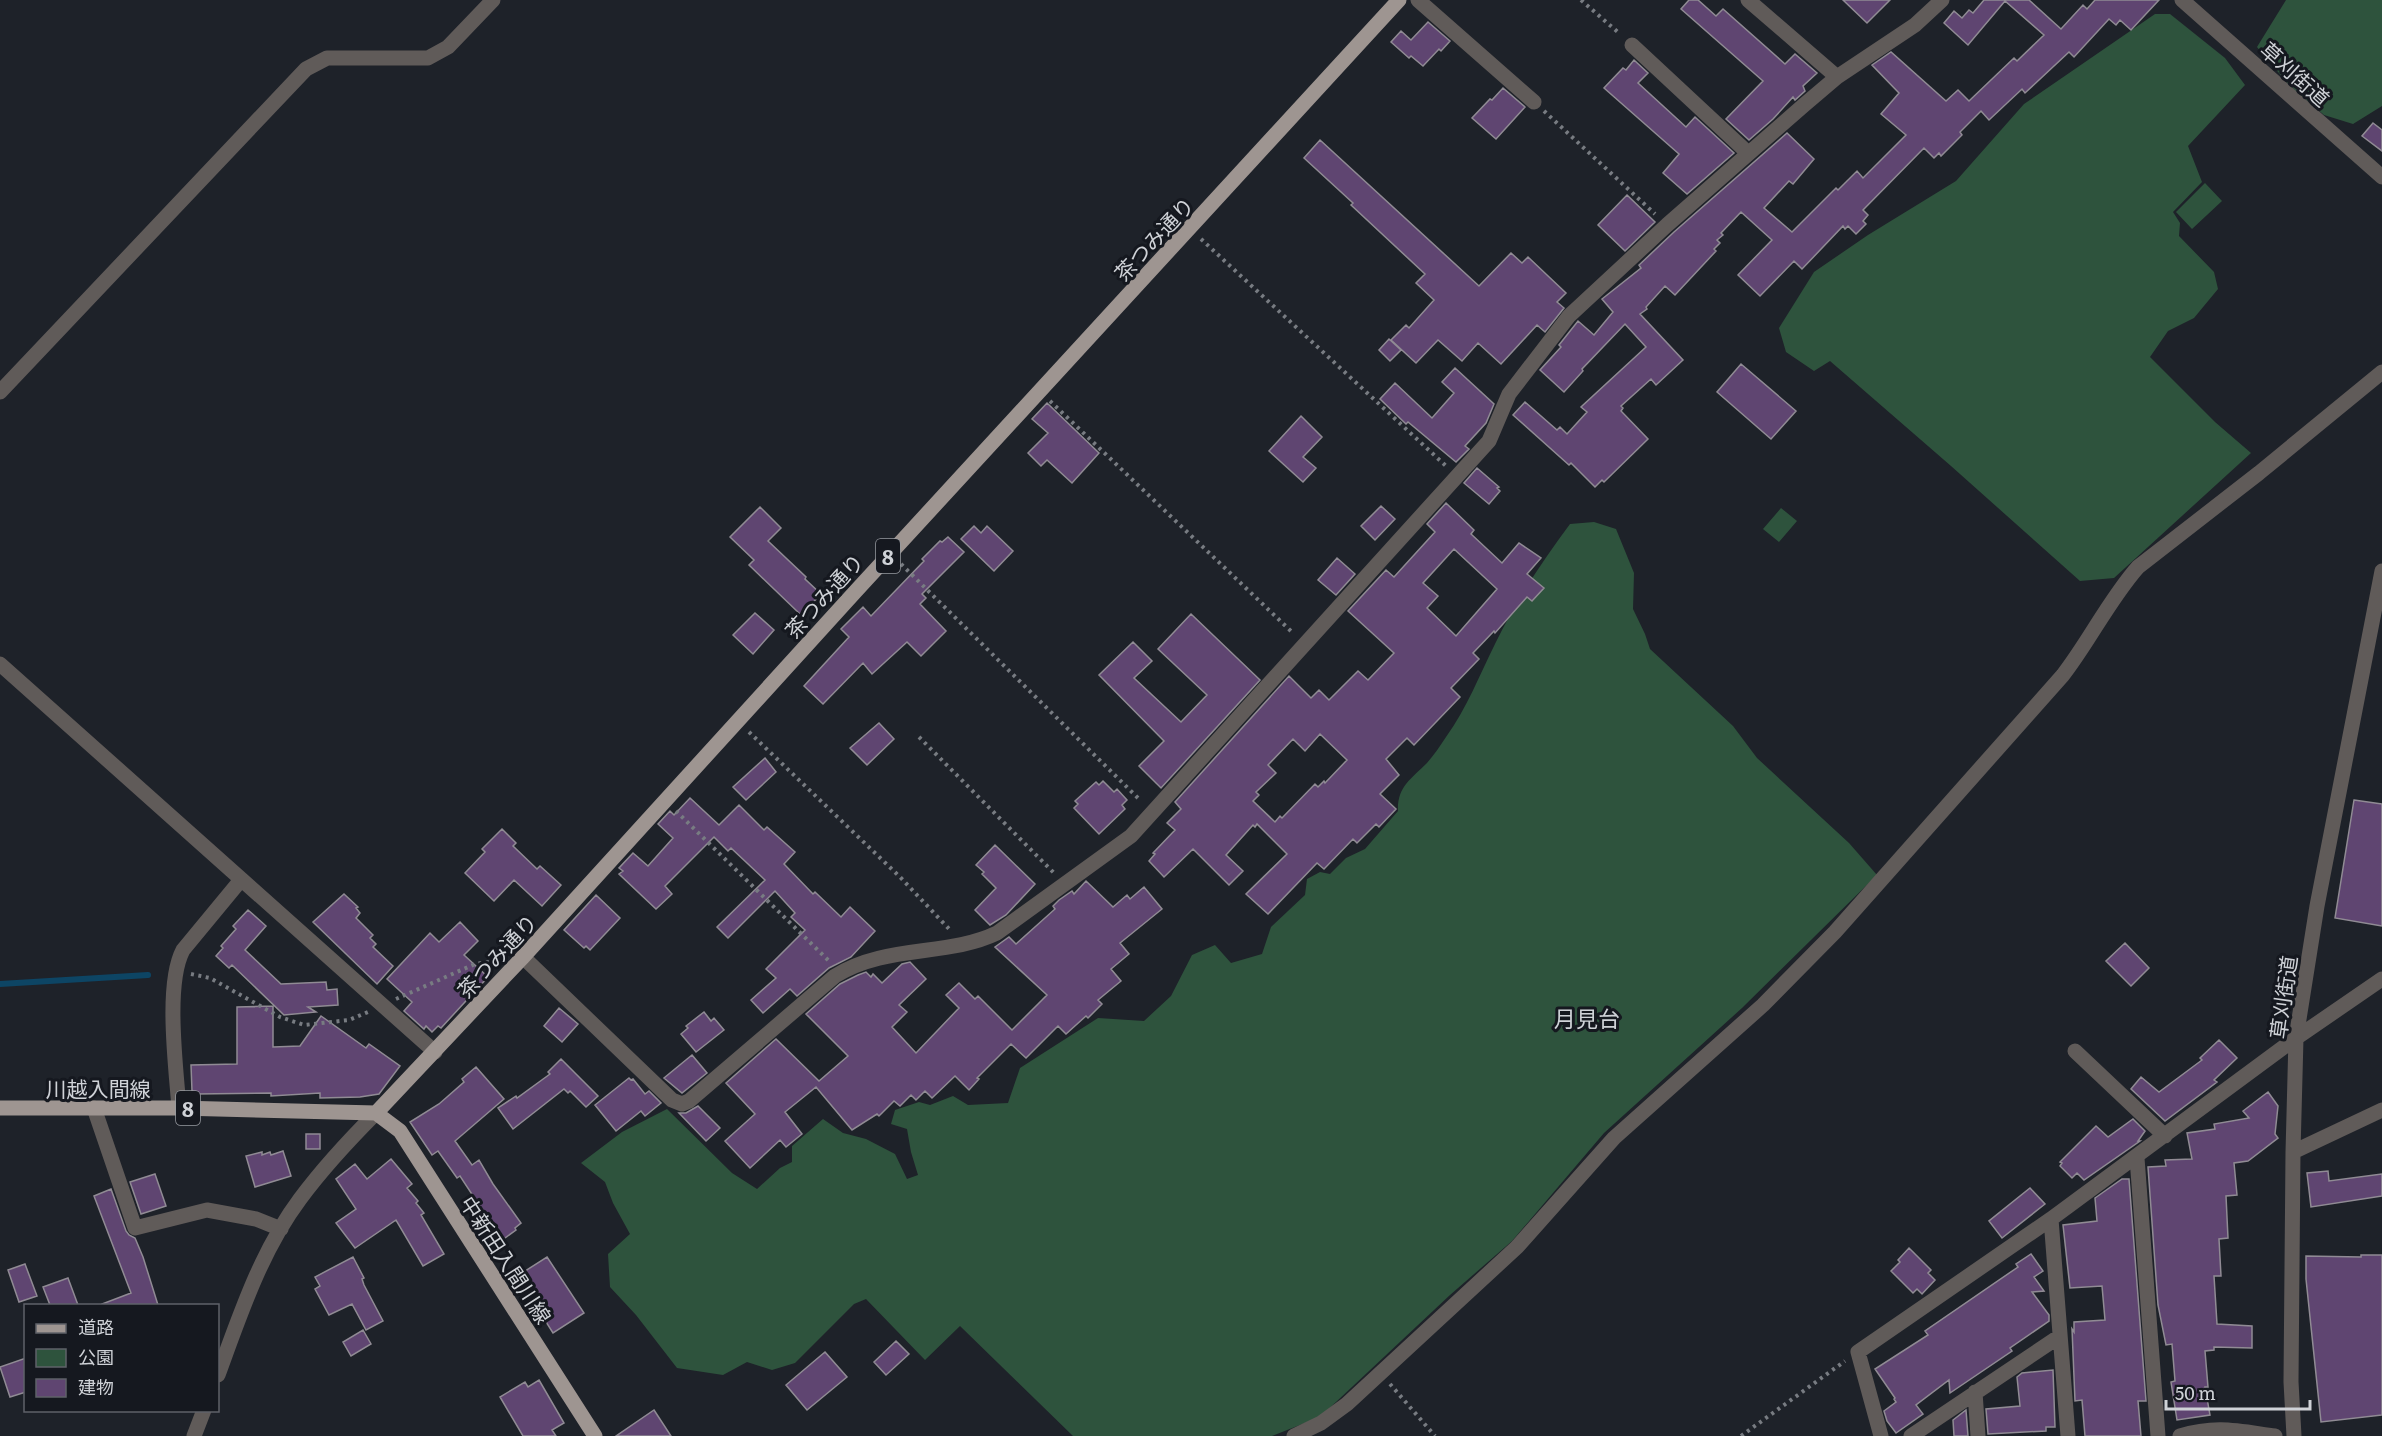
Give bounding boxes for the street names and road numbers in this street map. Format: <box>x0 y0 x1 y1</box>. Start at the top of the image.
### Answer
street label: 草刈街道 <box>2254 33 2338 113</box>
street label: 茶つみ通り <box>1106 189 1200 287</box>
road number: 8 <box>876 539 900 573</box>
street label: 茶つみ通り <box>776 546 870 644</box>
street label: 茶つみ通り <box>449 906 543 1004</box>
street label: 草刈街道 <box>2261 953 2303 1041</box>
street label: 川越入間線 <box>46 1072 151 1103</box>
road number: 8 <box>176 1091 200 1125</box>
street label: 中新田入間川線 <box>454 1189 560 1329</box>

